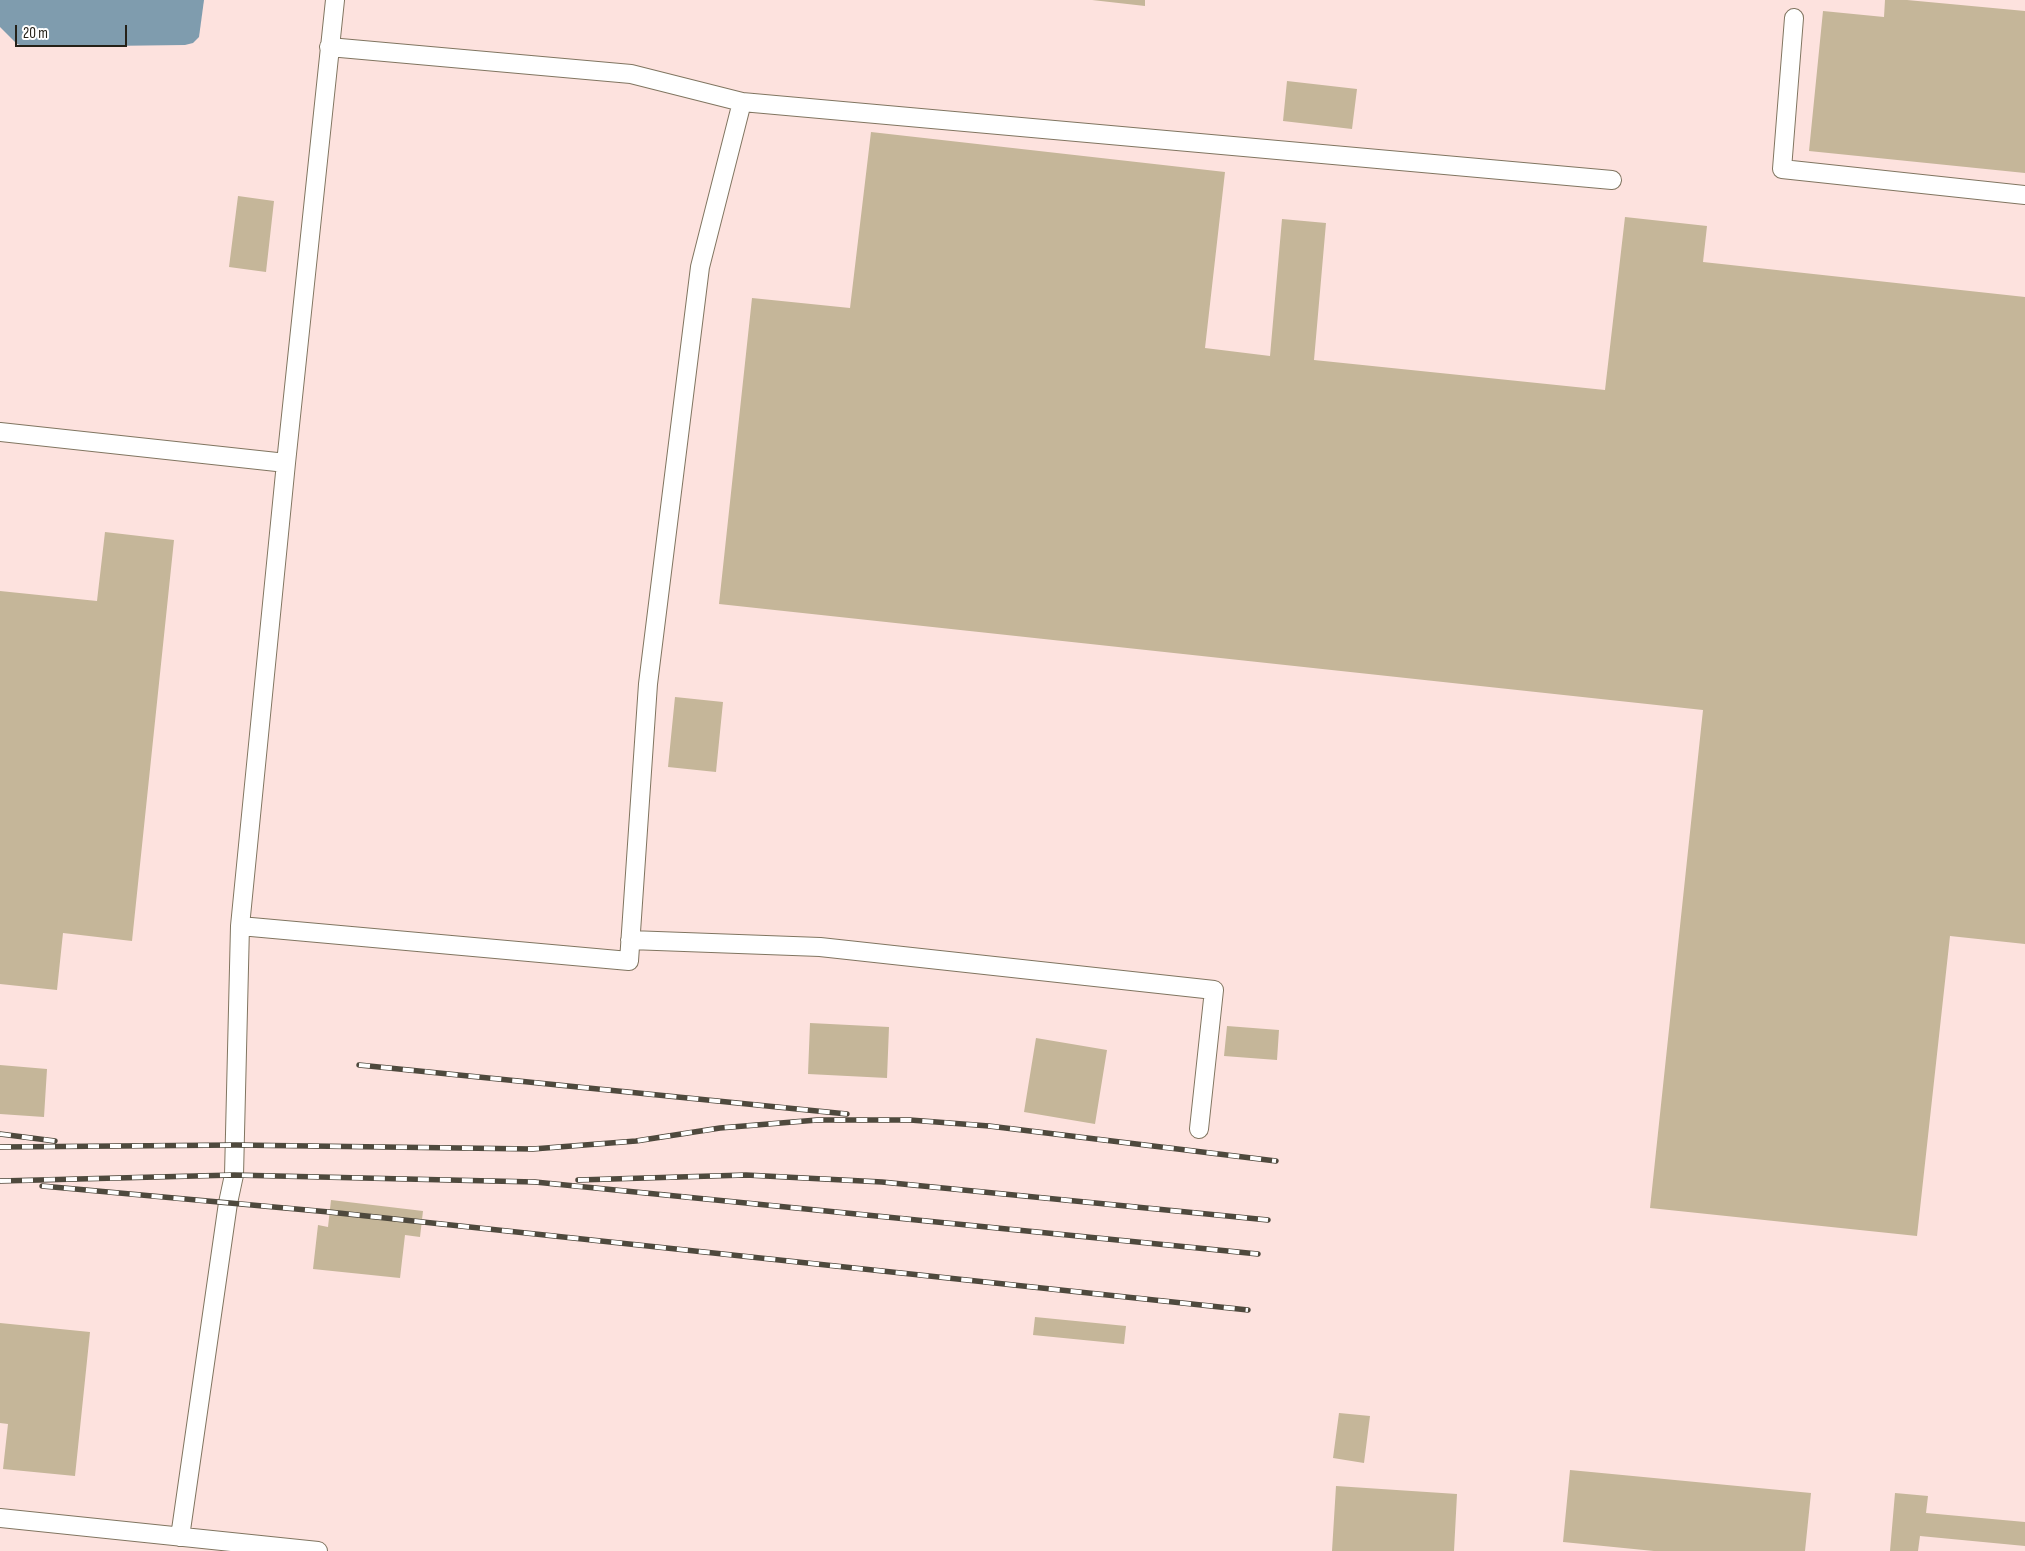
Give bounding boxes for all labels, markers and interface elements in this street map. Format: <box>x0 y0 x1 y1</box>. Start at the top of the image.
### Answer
scale bar <box>18 15 130 47</box>
text: 20 m <box>23 24 48 43</box>

